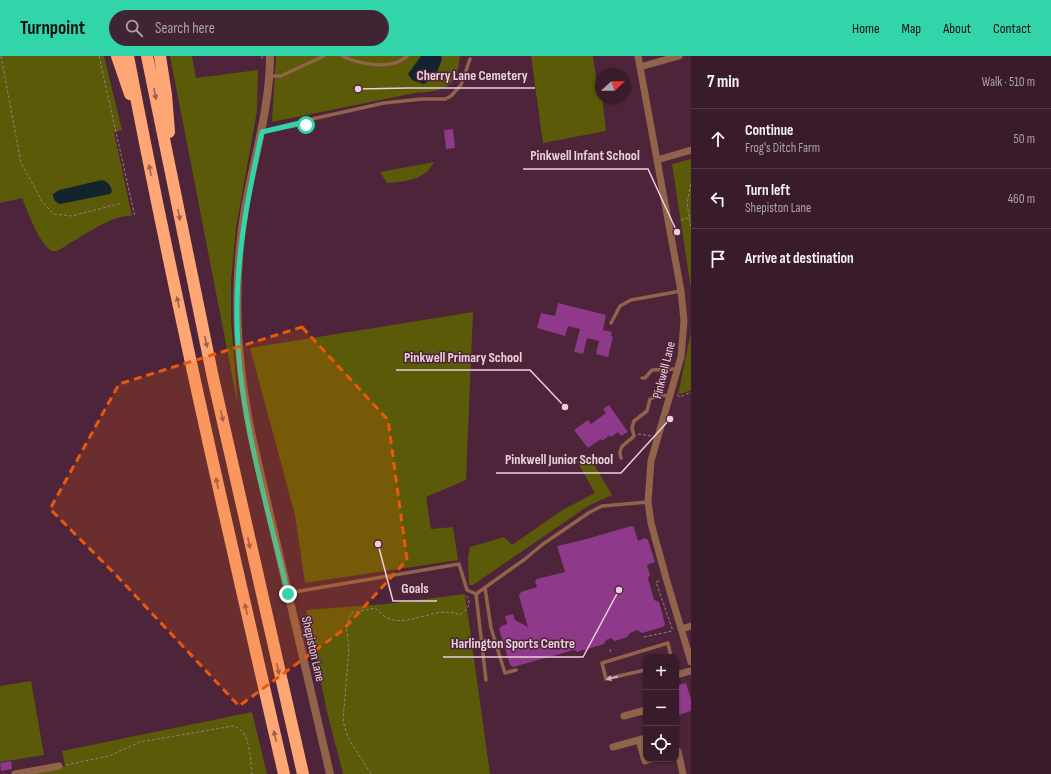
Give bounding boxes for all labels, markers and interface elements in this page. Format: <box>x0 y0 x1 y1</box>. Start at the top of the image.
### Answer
search box <box>109 10 389 46</box>
text: Turnpoint <box>20 17 85 40</box>
icon: search <box>123 17 145 39</box>
text: Search here <box>155 19 215 38</box>
text: Home <box>852 20 880 37</box>
text: Map <box>902 20 921 37</box>
text: About <box>943 20 971 37</box>
text: Contact <box>993 20 1031 37</box>
callout: Cherry Lane Cemetery <box>408 62 535 88</box>
text: Cherry Lane Cemetery <box>416 67 528 84</box>
north arrow <box>595 68 631 104</box>
text: 7 min <box>707 72 739 92</box>
text: Walk · 510 m <box>982 74 1035 90</box>
one-way arrow <box>152 88 158 100</box>
route start <box>297 116 315 134</box>
text: Continue <box>745 121 794 140</box>
icon: ahead <box>707 128 729 150</box>
text: 50 m <box>1014 131 1035 147</box>
text: Frog's Ditch Farm <box>745 140 820 156</box>
callout: Pinkwell Infant School <box>523 143 648 169</box>
text: Pinkwell Infant School <box>530 147 640 164</box>
one-way arrow <box>147 163 153 176</box>
text: Turn left <box>745 181 790 200</box>
icon: left <box>707 188 729 210</box>
text: 460 m <box>1008 191 1035 207</box>
text: Shepiston Lane <box>745 200 811 216</box>
one-way arrow <box>176 209 182 221</box>
icon: arrive <box>707 248 729 270</box>
text: Arrive at destination <box>745 249 854 268</box>
one-way arrow <box>175 296 181 308</box>
one-way arrow <box>203 336 209 348</box>
street label: Pinkwell Lane <box>649 340 679 400</box>
callout: Pinkwell Primary School <box>396 344 530 370</box>
text: Pinkwell Primary School <box>404 349 522 366</box>
one-way arrow <box>219 410 225 422</box>
callout: Pinkwell Junior School <box>496 447 621 473</box>
text: Pinkwell Junior School <box>505 451 613 468</box>
one-way arrow <box>214 476 220 489</box>
one-way arrow <box>247 537 253 549</box>
callout: Goals <box>393 575 437 601</box>
text: Goals <box>401 580 429 597</box>
route end <box>279 585 297 603</box>
one-way arrow <box>242 603 248 616</box>
street label: Shepiston Lane <box>298 615 328 683</box>
callout: Harlington Sports Centre <box>443 631 583 657</box>
text: Harlington Sports Centre <box>451 635 575 652</box>
map controls <box>643 654 679 762</box>
button: + <box>643 654 679 690</box>
one-way arrow <box>276 663 282 676</box>
one-way arrow <box>606 675 619 681</box>
button: − <box>643 690 679 726</box>
button: locate <box>643 726 679 762</box>
one-way arrow <box>272 730 278 742</box>

